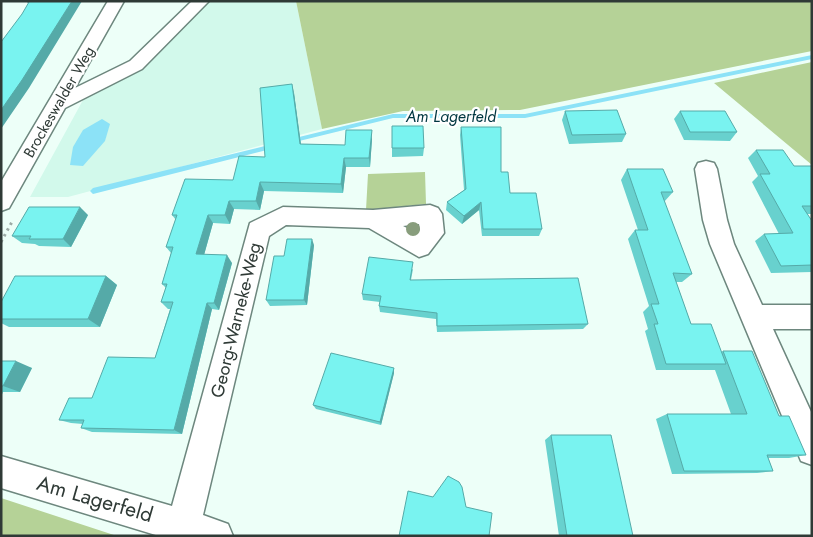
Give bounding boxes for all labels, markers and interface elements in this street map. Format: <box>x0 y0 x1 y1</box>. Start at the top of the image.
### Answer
street label: Brockeswalder Weg <box>18 42 100 162</box>
water label: Am Lagerfeld <box>405 105 497 128</box>
street label: Georg-Warneke-Weg <box>204 240 268 400</box>
street label: Am Lagerfeld <box>33 468 157 530</box>

